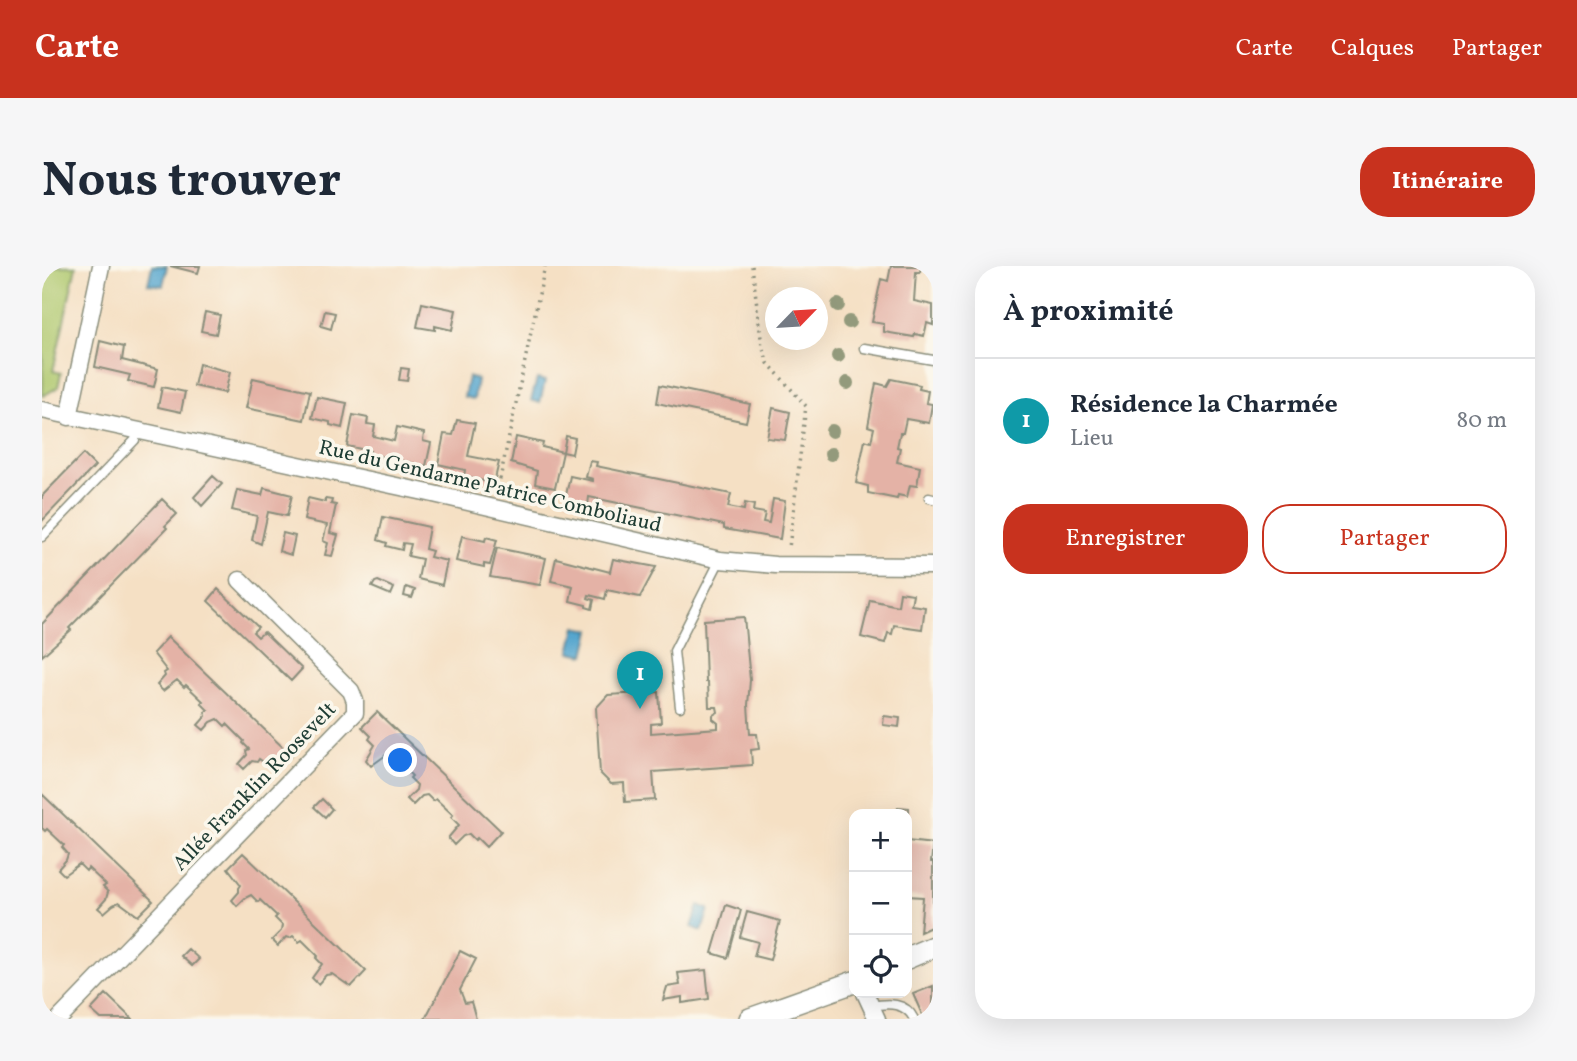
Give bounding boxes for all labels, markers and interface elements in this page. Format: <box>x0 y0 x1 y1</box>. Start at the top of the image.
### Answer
text: Carte <box>35 26 119 72</box>
text: Carte <box>1236 32 1293 66</box>
text: Calques <box>1331 32 1414 66</box>
text: Partager <box>1452 32 1542 66</box>
button: Itinéraire <box>1360 147 1535 217</box>
text: Nous trouver <box>42 148 341 217</box>
north arrow <box>765 287 828 350</box>
text: À proximité <box>1003 291 1174 333</box>
text: Résidence la Charmée <box>1070 387 1338 423</box>
text: 1 <box>1021 405 1031 437</box>
text: 80 m <box>1457 405 1507 437</box>
text: Lieu <box>1070 423 1114 455</box>
street label: Rue du Gendarme Patrice Comboliaud <box>316 433 664 541</box>
button: Enregistrer <box>1003 504 1248 574</box>
button: Partager <box>1262 504 1507 574</box>
pin: 1 <box>617 651 663 709</box>
street label: Allée Franklin Roosevelt <box>167 696 343 878</box>
your location <box>383 743 417 777</box>
map controls <box>849 809 912 998</box>
button: + <box>849 809 912 872</box>
button: − <box>849 872 912 935</box>
button: locate <box>849 935 912 998</box>

